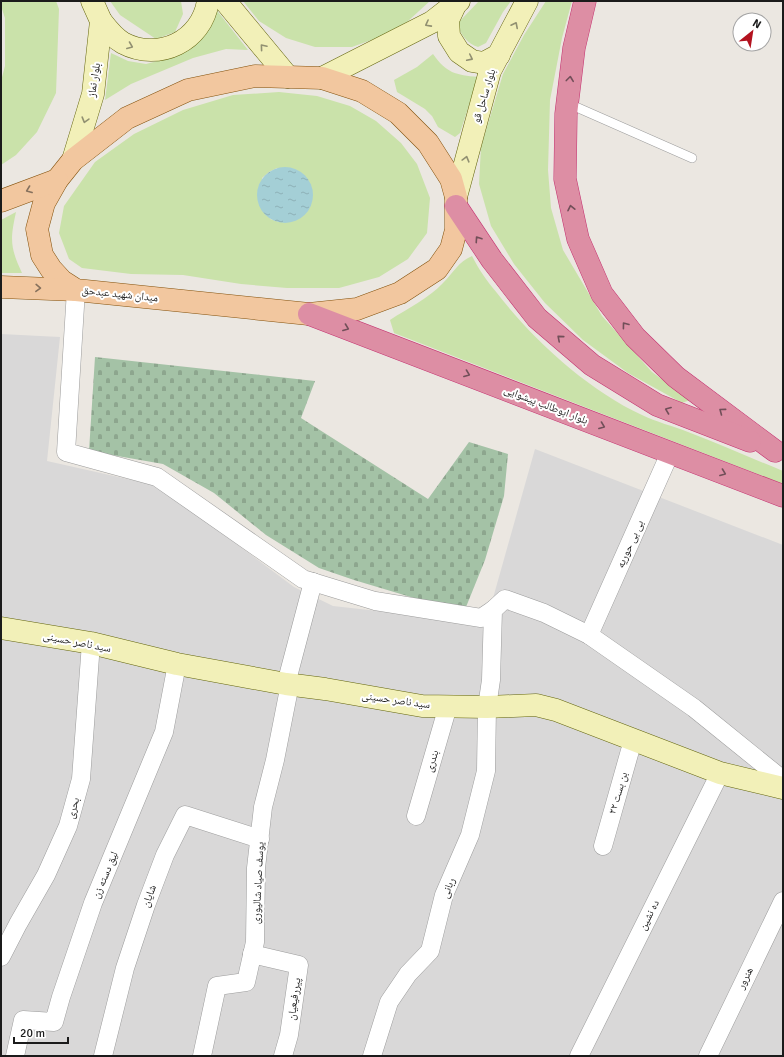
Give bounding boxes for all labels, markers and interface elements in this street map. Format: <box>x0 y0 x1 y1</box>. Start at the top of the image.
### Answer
north arrow <box>732 12 772 52</box>
text: N <box>750 16 763 31</box>
one-way arrow <box>424 19 432 27</box>
one-way arrow <box>510 21 517 29</box>
one-way arrow <box>126 41 134 49</box>
one-way arrow <box>260 44 267 52</box>
one-way arrow <box>466 53 474 61</box>
street label: بلوار نماز <box>85 62 103 99</box>
street label: بلوار ساحل قو <box>470 67 498 125</box>
one-way arrow <box>565 76 574 82</box>
one-way arrow <box>81 116 90 123</box>
one-way arrow <box>461 156 470 163</box>
one-way arrow <box>25 186 32 194</box>
one-way arrow <box>568 205 576 211</box>
one-way arrow <box>475 236 483 243</box>
one-way arrow <box>35 284 41 292</box>
street label: میدان شهید عبدحق <box>81 284 159 304</box>
one-way arrow <box>623 322 630 329</box>
one-way arrow <box>342 323 349 331</box>
one-way arrow <box>558 336 565 343</box>
one-way arrow <box>464 370 471 378</box>
street label: بلوار ابوطالب پیشوایی <box>502 383 590 427</box>
one-way arrow <box>665 406 672 414</box>
one-way arrow <box>719 409 726 416</box>
one-way arrow <box>598 422 605 430</box>
one-way arrow <box>719 468 726 476</box>
street label: بی بی حوریه <box>614 518 646 570</box>
street label: سید ناصر حسینی <box>42 629 112 655</box>
street label: سید ناصر حسینی <box>361 689 431 711</box>
street label: بندری <box>422 748 442 774</box>
street label: بن بست ۲۲ <box>606 770 630 816</box>
street label: بحری <box>64 796 82 820</box>
street label: یوسف صیاد شالیوری <box>249 841 267 925</box>
street label: لیق دسته زن <box>89 850 121 900</box>
street label: ربانی <box>438 876 458 900</box>
street label: شایان <box>139 883 159 909</box>
street label: ده نشین <box>636 897 662 932</box>
street label: هنرور <box>734 965 756 992</box>
street label: پیررفیعیان <box>285 977 304 1021</box>
scale bar <box>14 1019 68 1045</box>
text: 20 m <box>20 1026 45 1041</box>

